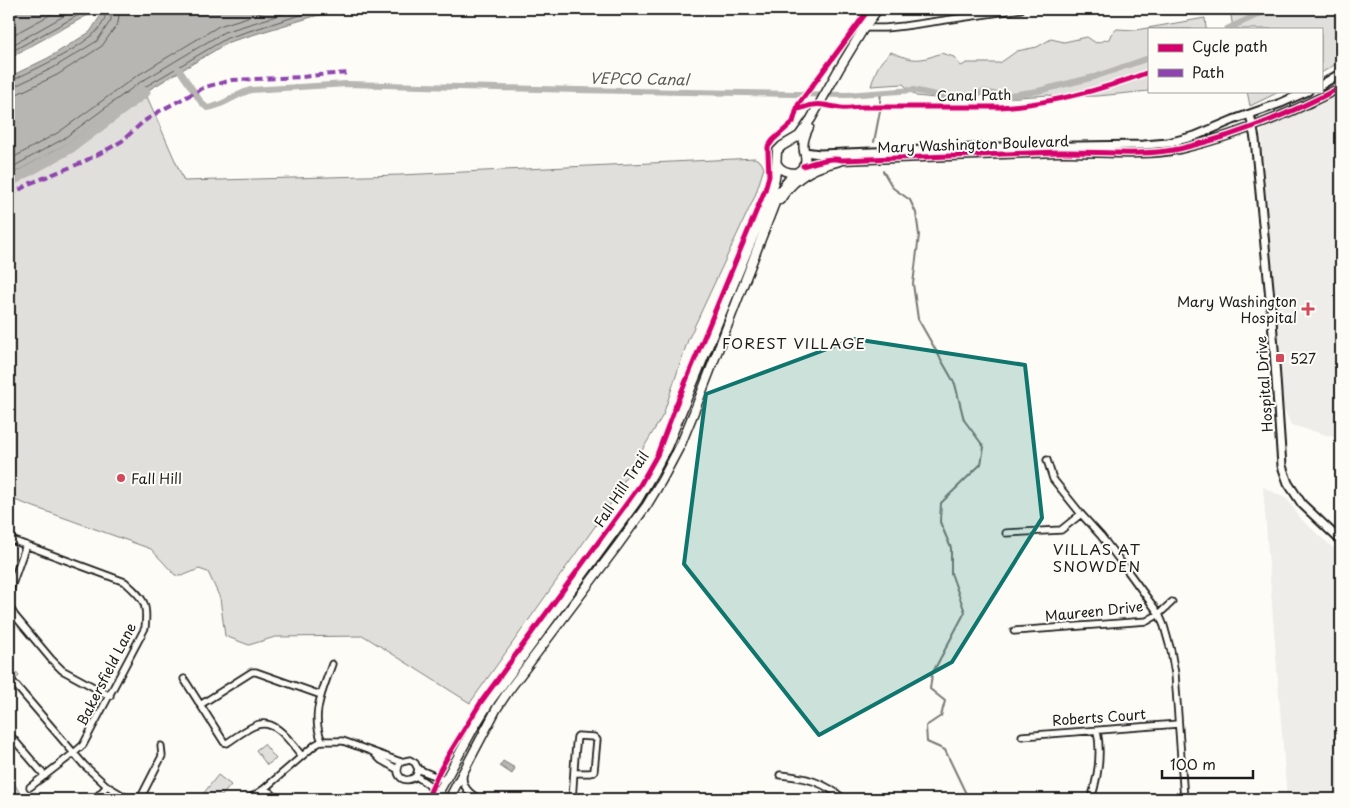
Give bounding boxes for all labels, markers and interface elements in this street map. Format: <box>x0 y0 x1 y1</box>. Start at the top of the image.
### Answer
legend <box>1148 28 1322 92</box>
text: Cycle path <box>1192 34 1268 57</box>
text: Path <box>1192 60 1224 83</box>
water label: VEPCO Canal <box>589 66 692 90</box>
street label: Canal Path <box>936 84 1012 106</box>
street label: Mary Washington Boulevard <box>877 130 1069 158</box>
place label: Mary Washington Hospital <box>1177 291 1297 328</box>
marker: Mary Washington Hospital <box>1301 302 1315 316</box>
district label: FOREST VILLAGE <box>722 331 866 354</box>
street label: Hospital Drive <box>1250 335 1278 433</box>
place label: 527 <box>1290 348 1316 369</box>
marker: 527 <box>1274 352 1286 364</box>
street label: Fall Hill Trail <box>588 447 654 531</box>
place label: Fall Hill <box>131 468 182 489</box>
marker: Fall Hill <box>115 472 127 484</box>
district label: VILLAS AT SNOWDEN <box>1053 537 1141 577</box>
street label: Maureen Drive <box>1044 595 1144 627</box>
street label: Bakersfield Lane <box>71 619 141 729</box>
street label: Roberts Court <box>1051 703 1147 731</box>
scale bar <box>1162 748 1254 780</box>
text: 100 m <box>1170 752 1216 775</box>

